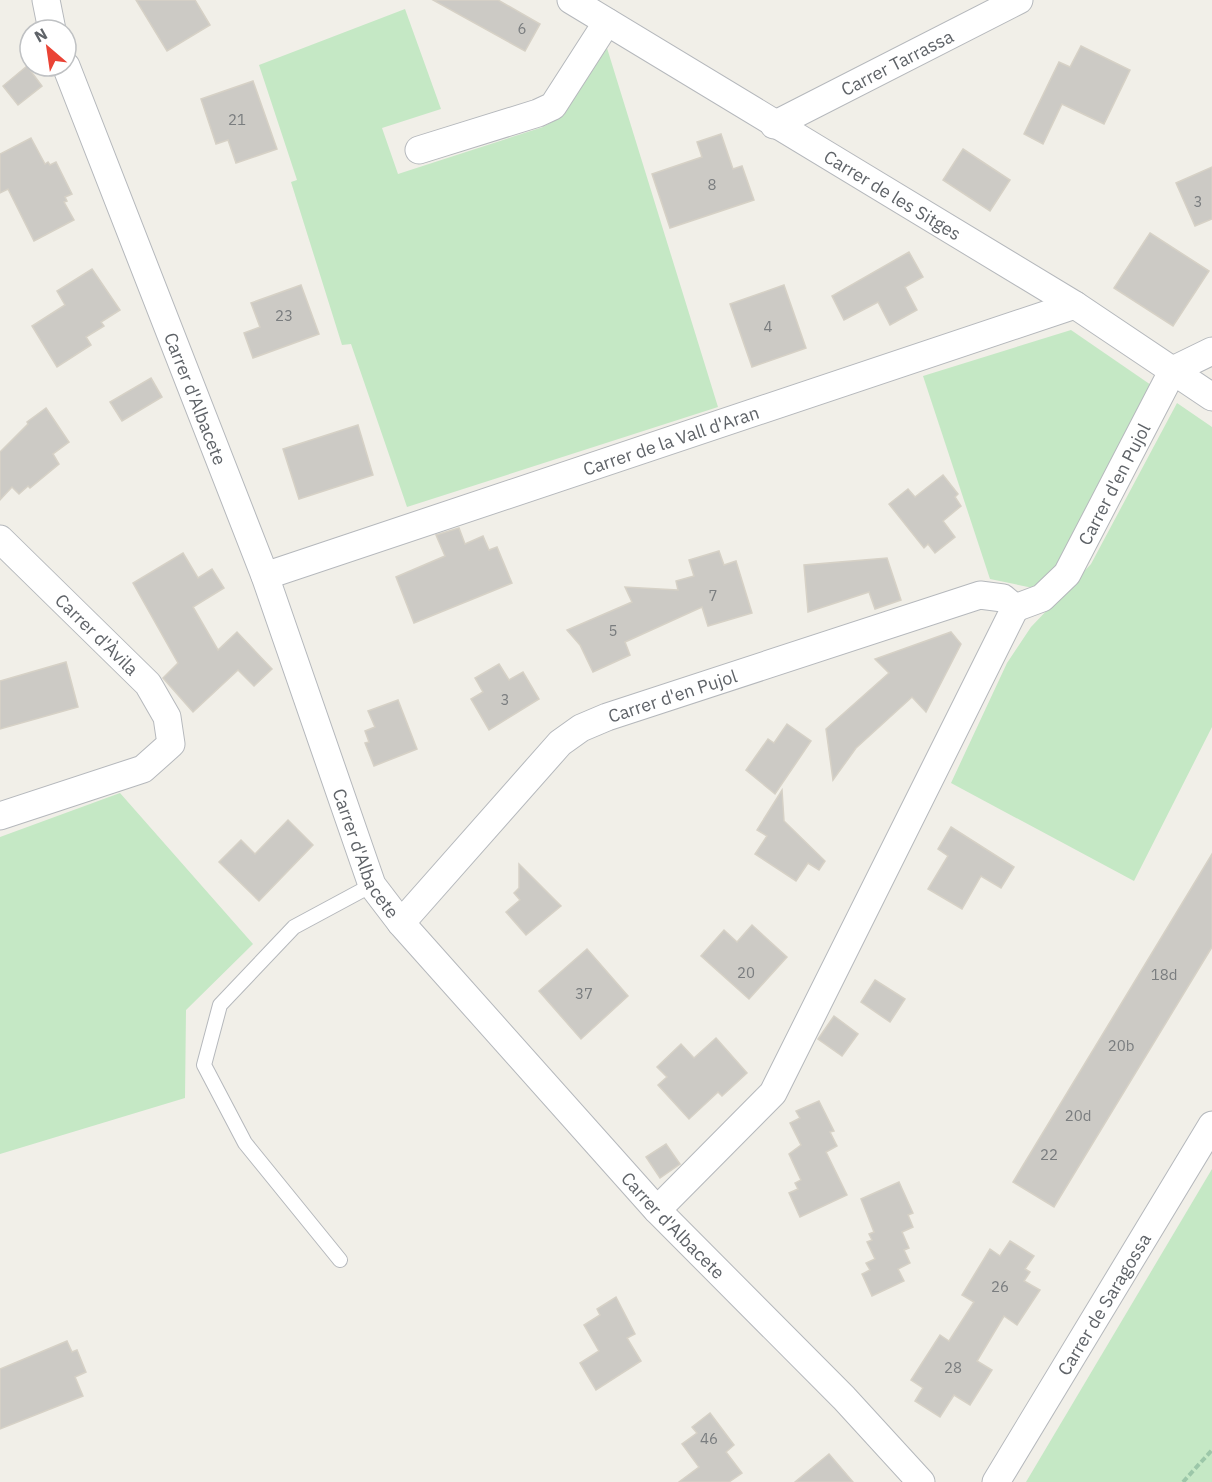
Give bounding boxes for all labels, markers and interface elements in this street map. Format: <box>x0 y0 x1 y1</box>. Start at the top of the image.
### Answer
north arrow <box>18 18 78 78</box>
house number: 6 <box>517 19 527 38</box>
text: N <box>31 23 51 46</box>
street label: Carrer Tarrassa <box>837 24 957 101</box>
house number: 21 <box>228 110 246 129</box>
street label: Carrer de les Sitges <box>820 144 966 245</box>
house number: 8 <box>707 175 717 194</box>
house number: 3 <box>1193 192 1203 211</box>
house number: 23 <box>275 306 293 325</box>
house number: 4 <box>763 317 773 336</box>
street label: Carrer d'Albacete <box>160 329 232 468</box>
street label: Carrer de la Vall d'Aran <box>580 400 762 480</box>
street label: Carrer d'en Pujol <box>1073 419 1155 549</box>
house number: 7 <box>708 586 718 605</box>
street label: Carrer d'Àvila <box>51 588 144 680</box>
house number: 5 <box>608 621 618 640</box>
street label: Carrer d'en Pujol <box>605 664 740 727</box>
house number: 3 <box>500 690 510 709</box>
street label: Carrer d'Albacete <box>328 785 405 923</box>
house number: 20 <box>737 963 755 982</box>
house number: 18d <box>1151 965 1177 984</box>
house number: 37 <box>575 984 593 1003</box>
house number: 20b <box>1108 1036 1134 1055</box>
house number: 20d <box>1065 1106 1091 1125</box>
house number: 22 <box>1040 1145 1058 1164</box>
street label: Carrer d'Albacete <box>617 1167 730 1284</box>
street label: Carrer de Saragossa <box>1052 1228 1156 1379</box>
house number: 26 <box>991 1277 1009 1296</box>
house number: 28 <box>944 1358 962 1377</box>
house number: 46 <box>700 1429 718 1448</box>

